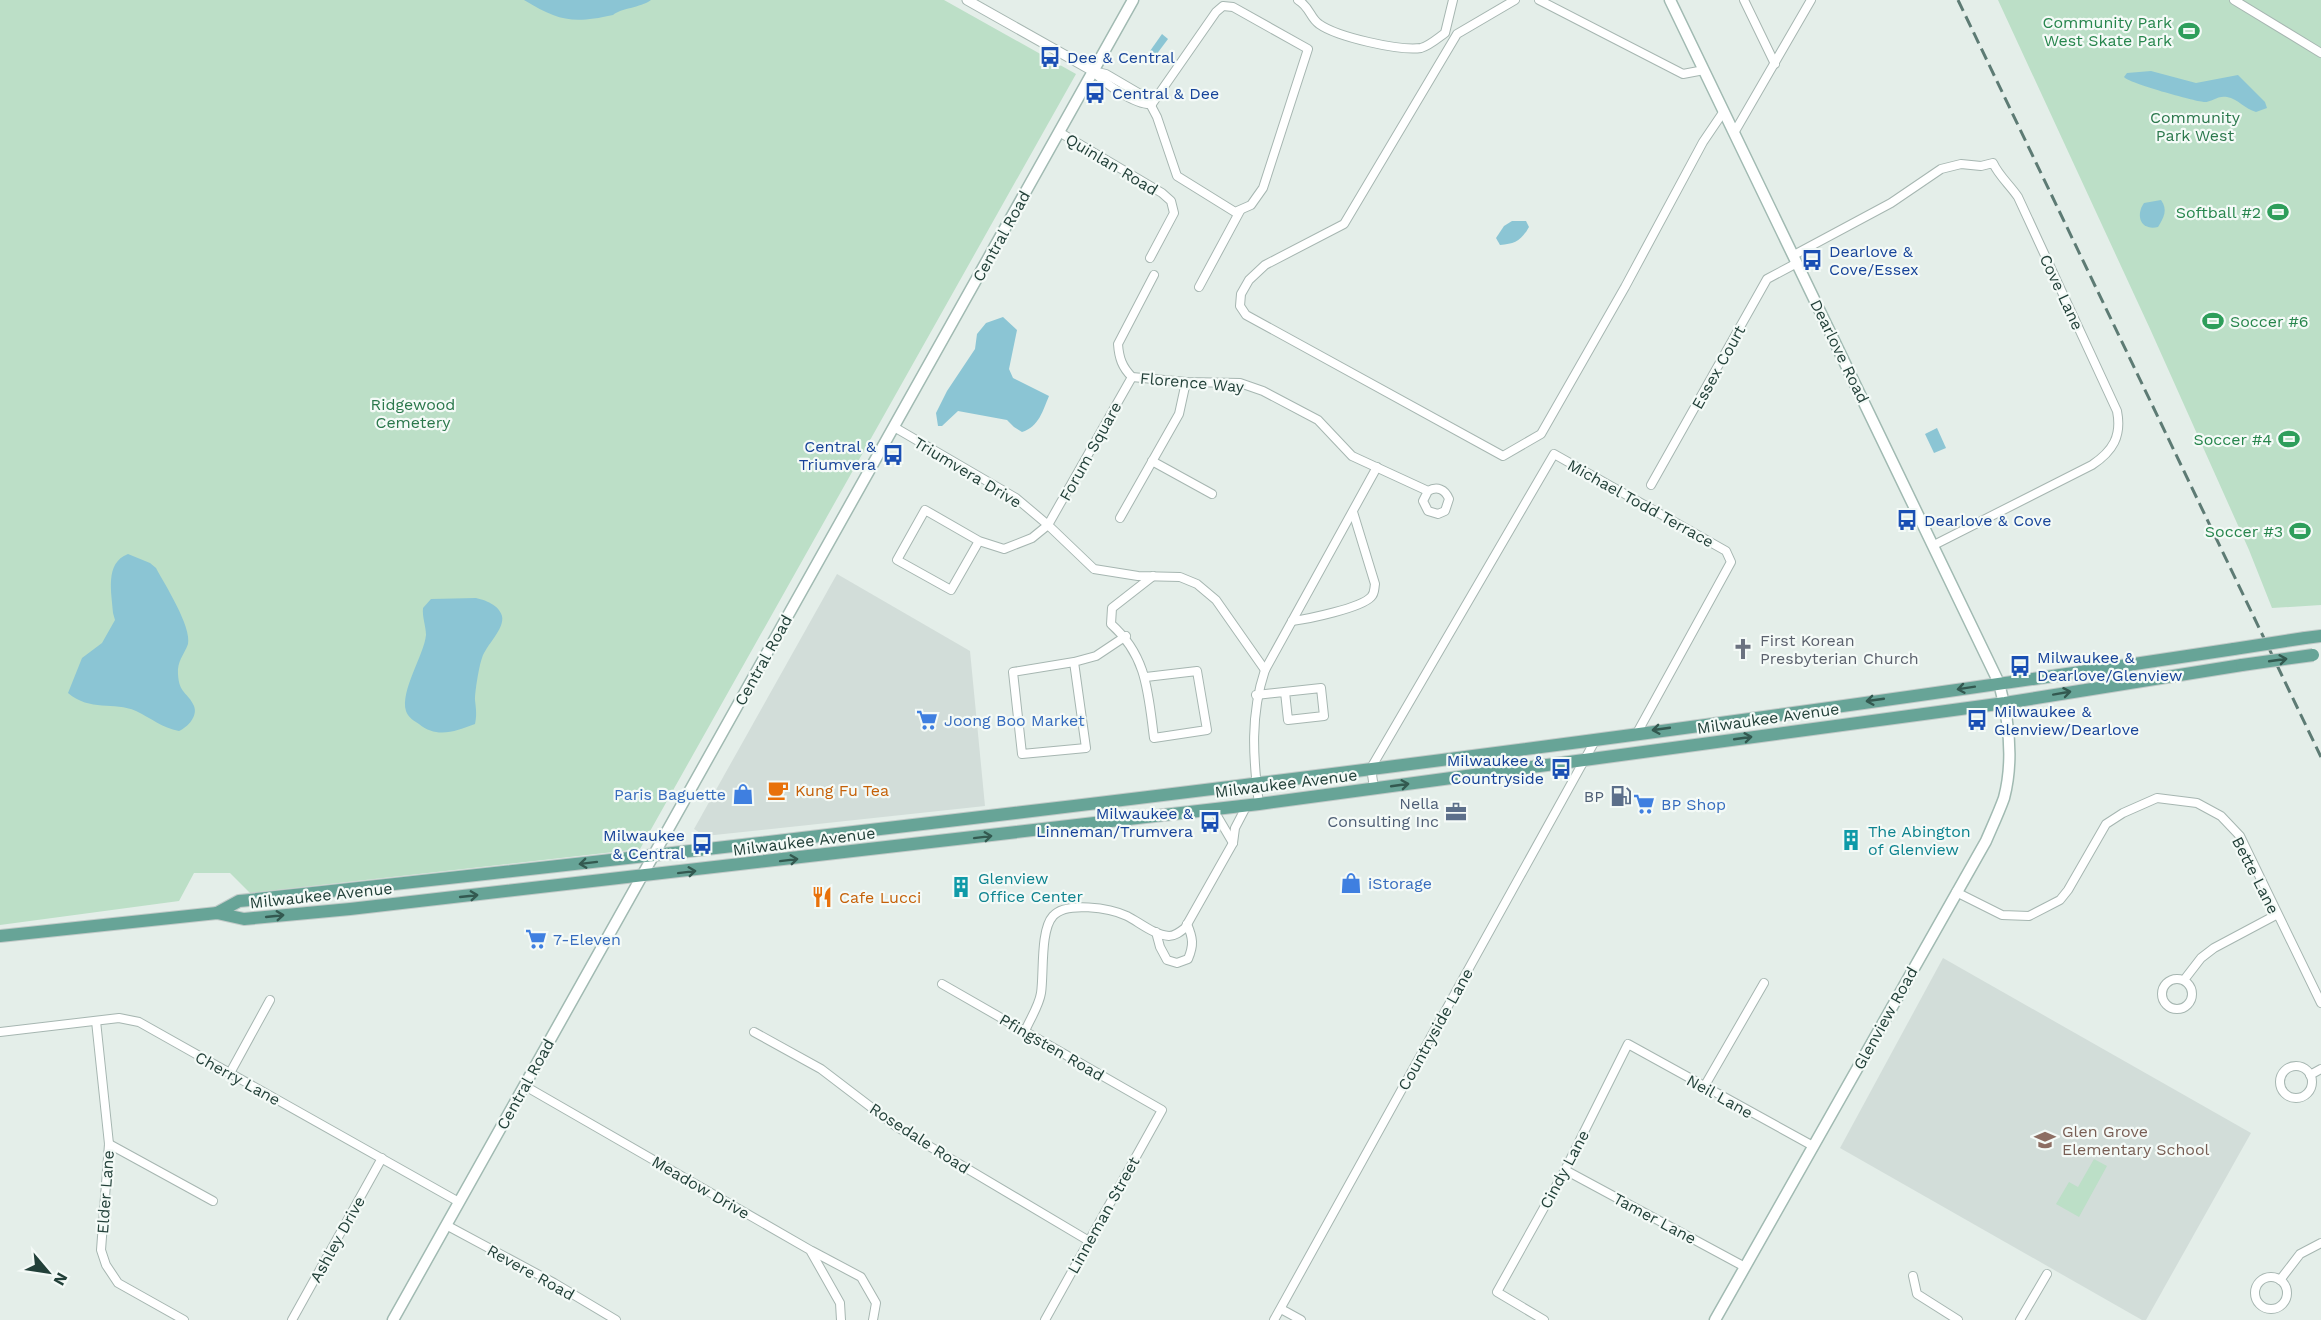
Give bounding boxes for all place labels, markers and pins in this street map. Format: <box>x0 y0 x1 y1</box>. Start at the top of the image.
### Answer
place label: Community Park West Skate Park <box>2042 13 2172 50</box>
sports icon: Community Park West Skate Park <box>2177 19 2201 43</box>
bus stop icon: Dee & Central <box>1038 45 1062 69</box>
place label: Dee & Central <box>1067 48 1175 67</box>
bus stop icon: Central & Dee <box>1083 81 1107 105</box>
place label: Central & Dee <box>1112 84 1219 103</box>
sports icon: Softball #2 <box>2266 200 2290 224</box>
place label: Softball #2 <box>2176 203 2261 222</box>
place label: Dearlove & Cove/Essex <box>1829 242 1919 279</box>
bus stop icon: Dearlove & Cove/Essex <box>1800 248 1824 272</box>
sports icon: Soccer #6 <box>2201 309 2225 333</box>
place label: Soccer #6 <box>2230 312 2309 331</box>
sports icon: Soccer #4 <box>2277 427 2301 451</box>
place label: Soccer #4 <box>2193 430 2272 449</box>
place label: Central & Triumvera <box>799 437 877 474</box>
bus stop icon: Central & Triumvera <box>881 443 905 467</box>
bus stop icon: Dearlove & Cove <box>1895 508 1919 532</box>
place label: Dearlove & Cove <box>1924 511 2051 530</box>
sports icon: Soccer #3 <box>2288 519 2312 543</box>
place label: Soccer #3 <box>2205 522 2283 541</box>
place label: First Korean Presbyterian Church <box>1760 631 1919 668</box>
church icon: First Korean Presbyterian Church <box>1731 637 1755 661</box>
place label: Milwaukee & Dearlove/Glenview <box>2037 648 2182 685</box>
bus stop icon: Milwaukee & Dearlove/Glenview <box>2008 654 2032 678</box>
place label: Milwaukee & Glenview/Dearlove <box>1994 702 2139 739</box>
supermarket icon: Joong Boo Market <box>915 708 939 732</box>
bus stop icon: Milwaukee & Glenview/Dearlove <box>1965 708 1989 732</box>
place label: Joong Boo Market <box>944 711 1085 730</box>
place label: Milwaukee & Countryside <box>1447 751 1545 788</box>
bus stop icon: Milwaukee & Countryside <box>1549 757 1573 781</box>
cafe icon: Kung Fu Tea <box>766 778 790 802</box>
place label: Kung Fu Tea <box>795 781 889 800</box>
shop icon: Paris Baguette <box>731 782 755 806</box>
fuel station icon: BP <box>1609 784 1633 808</box>
place label: Paris Baguette <box>614 785 726 804</box>
place label: BP <box>1584 787 1604 806</box>
supermarket icon: BP Shop <box>1632 792 1656 816</box>
place label: Nella Consulting Inc <box>1327 794 1439 831</box>
place label: BP Shop <box>1661 795 1726 814</box>
office icon: Nella Consulting Inc <box>1444 800 1468 824</box>
place label: Milwaukee & Linneman/Trumvera <box>1036 804 1194 841</box>
bus stop icon: Milwaukee & Linneman/Trumvera <box>1198 810 1222 834</box>
place label: The Abington of Glenview <box>1868 822 1971 859</box>
place label: Milwaukee & Central <box>603 826 685 863</box>
building icon: The Abington of Glenview <box>1839 828 1863 852</box>
bus stop icon: Milwaukee & Central <box>690 832 714 856</box>
place label: Glenview Office Center <box>978 869 1083 906</box>
shop icon: iStorage <box>1339 871 1363 895</box>
place label: iStorage <box>1368 874 1432 893</box>
building icon: Glenview Office Center <box>949 875 973 899</box>
restaurant icon: Cafe Lucci <box>810 885 834 909</box>
place label: Cafe Lucci <box>839 888 921 907</box>
supermarket icon: 7-Eleven <box>524 927 548 951</box>
place label: 7-Eleven <box>553 930 621 949</box>
place label: Glen Grove Elementary School <box>2062 1122 2210 1159</box>
school or university icon: Glen Grove Elementary School <box>2033 1128 2057 1152</box>

